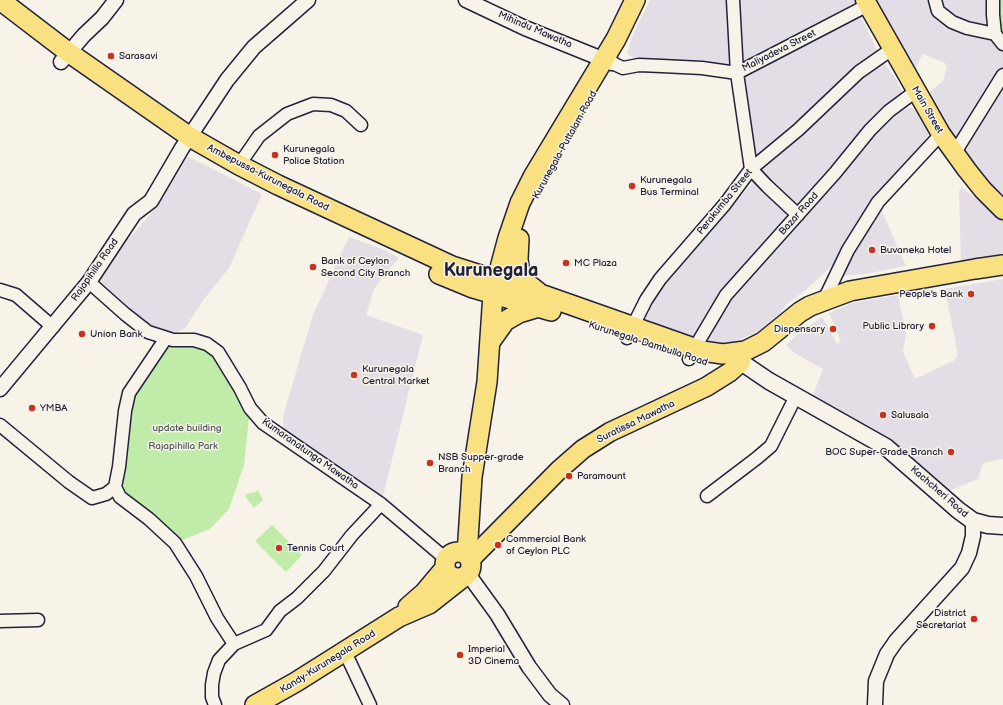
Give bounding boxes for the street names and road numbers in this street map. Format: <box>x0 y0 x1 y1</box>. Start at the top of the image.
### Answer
street label: Mihindu Mawatha <box>496 9 574 51</box>
street label: Maliyadeva Street <box>740 27 818 75</box>
street label: Main Street <box>909 84 945 136</box>
street label: Kurunegala-Puttalam Road <box>530 89 600 201</box>
street label: Ambepussa-Kurunegala Road <box>205 142 331 214</box>
street label: Perakumba Street <box>695 167 755 237</box>
street label: Bazar Road <box>777 190 821 238</box>
street label: Rajapihilla Road <box>69 236 121 304</box>
street label: Kurunegala-Dambulla Road <box>587 319 709 369</box>
street label: Suratissa Mawatha <box>595 398 677 446</box>
street label: Kumaranatunga Mawatha <box>259 416 361 492</box>
street label: Kachcheri Road <box>908 464 970 520</box>
street label: Kandy-Kurunegala Road <box>278 628 378 696</box>

